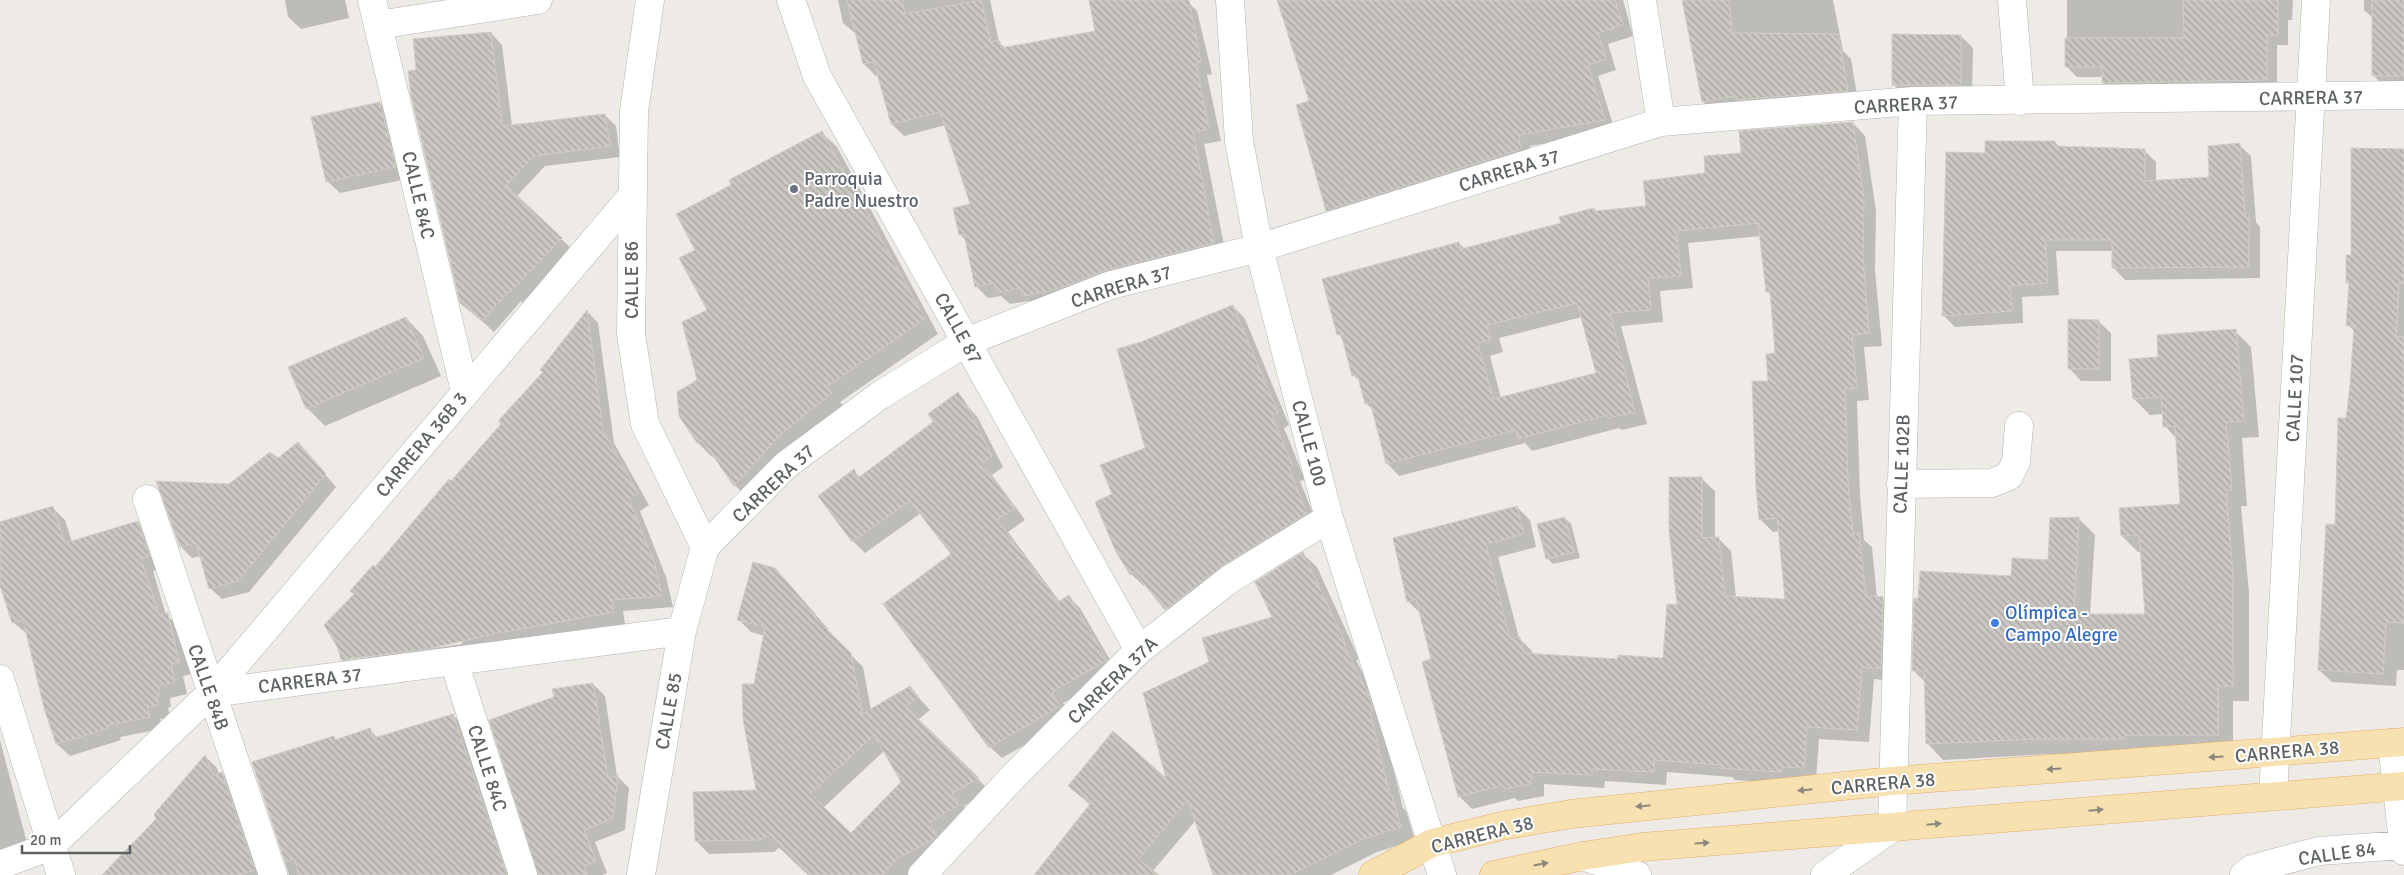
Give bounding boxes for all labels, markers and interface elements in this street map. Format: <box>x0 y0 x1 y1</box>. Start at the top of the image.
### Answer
street label: CARRERA 37 <box>2259 85 2363 111</box>
street label: CARRERA 37 <box>1853 90 1959 120</box>
street label: CARRERA 37 <box>1456 144 1563 198</box>
street label: CALLE 84C <box>396 149 440 242</box>
place label: Parroquia Padre Nuestro <box>804 167 919 213</box>
marker: Parroquia Padre Nuestro <box>788 183 800 195</box>
street label: CALLE 86 <box>620 241 644 319</box>
street label: CARRERA 37 <box>1068 260 1175 314</box>
street label: CALLE 87 <box>929 289 988 368</box>
street label: CALLE 107 <box>2281 353 2309 443</box>
street label: CARRERA 36B 3 <box>371 387 473 502</box>
street label: CALLE 100 <box>1286 398 1332 489</box>
street label: CALLE 102B <box>1888 414 1916 514</box>
street label: CARRERA 37 <box>727 439 820 528</box>
place label: Olímpica - Campo Alegre <box>2005 601 2118 647</box>
marker: Olímpica - Campo Alegre <box>1989 617 2001 629</box>
street label: CARRERA 37A <box>1063 632 1163 730</box>
street label: CALLE 84B <box>182 641 234 734</box>
street label: CARRERA 37 <box>257 663 363 699</box>
street label: CALLE 85 <box>650 671 688 752</box>
street label: CALLE 84C <box>462 722 512 815</box>
street label: CARRERA 38 <box>2234 735 2340 768</box>
one-way arrow <box>2208 753 2224 761</box>
one-way arrow <box>2046 766 2062 774</box>
street label: CARRERA 38 <box>1830 767 1936 800</box>
one-way arrow <box>1796 786 1812 794</box>
one-way arrow <box>1635 802 1651 810</box>
one-way arrow <box>2088 806 2104 814</box>
street label: CARRERA 38 <box>1429 811 1536 859</box>
one-way arrow <box>1926 820 1942 828</box>
scale bar <box>22 822 130 854</box>
text: 20 m <box>30 831 61 849</box>
street label: CALLE 84 <box>2297 837 2377 871</box>
one-way arrow <box>1694 838 1710 846</box>
one-way arrow <box>1533 859 1549 867</box>

